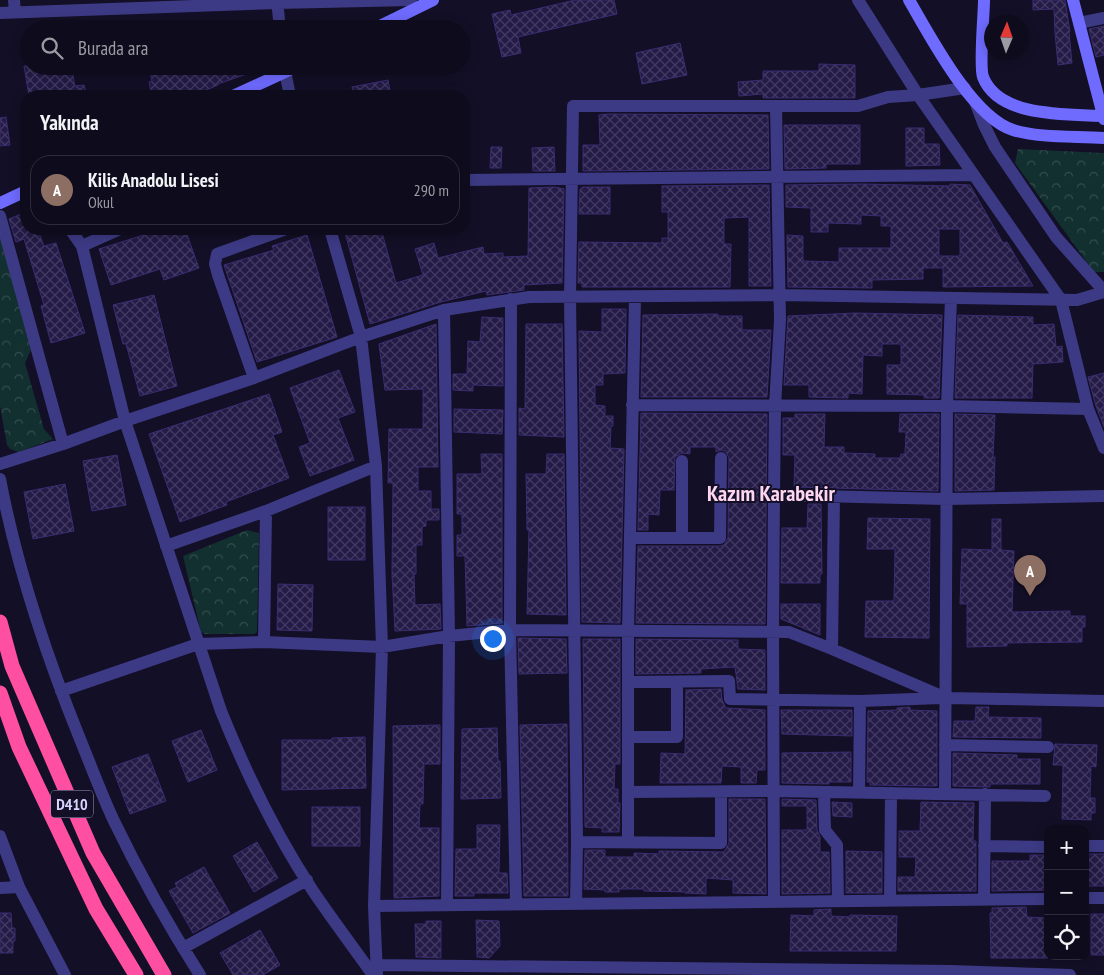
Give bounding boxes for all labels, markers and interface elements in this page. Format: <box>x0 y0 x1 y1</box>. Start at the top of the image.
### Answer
north arrow <box>984 15 1029 60</box>
search box <box>20 20 470 75</box>
icon: search <box>38 34 66 62</box>
text: Burada ara <box>78 36 148 60</box>
text: Yakında <box>40 109 99 136</box>
text: Kilis Anadolu Lisesi <box>88 168 219 192</box>
text: A <box>53 180 61 200</box>
text: 290 m <box>414 180 449 200</box>
text: Okul <box>88 192 114 212</box>
district label: Kazım Karabekir <box>707 479 836 507</box>
pin: A <box>1014 555 1046 596</box>
your location <box>480 626 506 652</box>
road number: D410 <box>51 791 93 818</box>
map controls <box>1044 825 1089 960</box>
button: + <box>1044 825 1089 870</box>
button: − <box>1044 870 1089 915</box>
button: locate <box>1044 915 1089 960</box>

